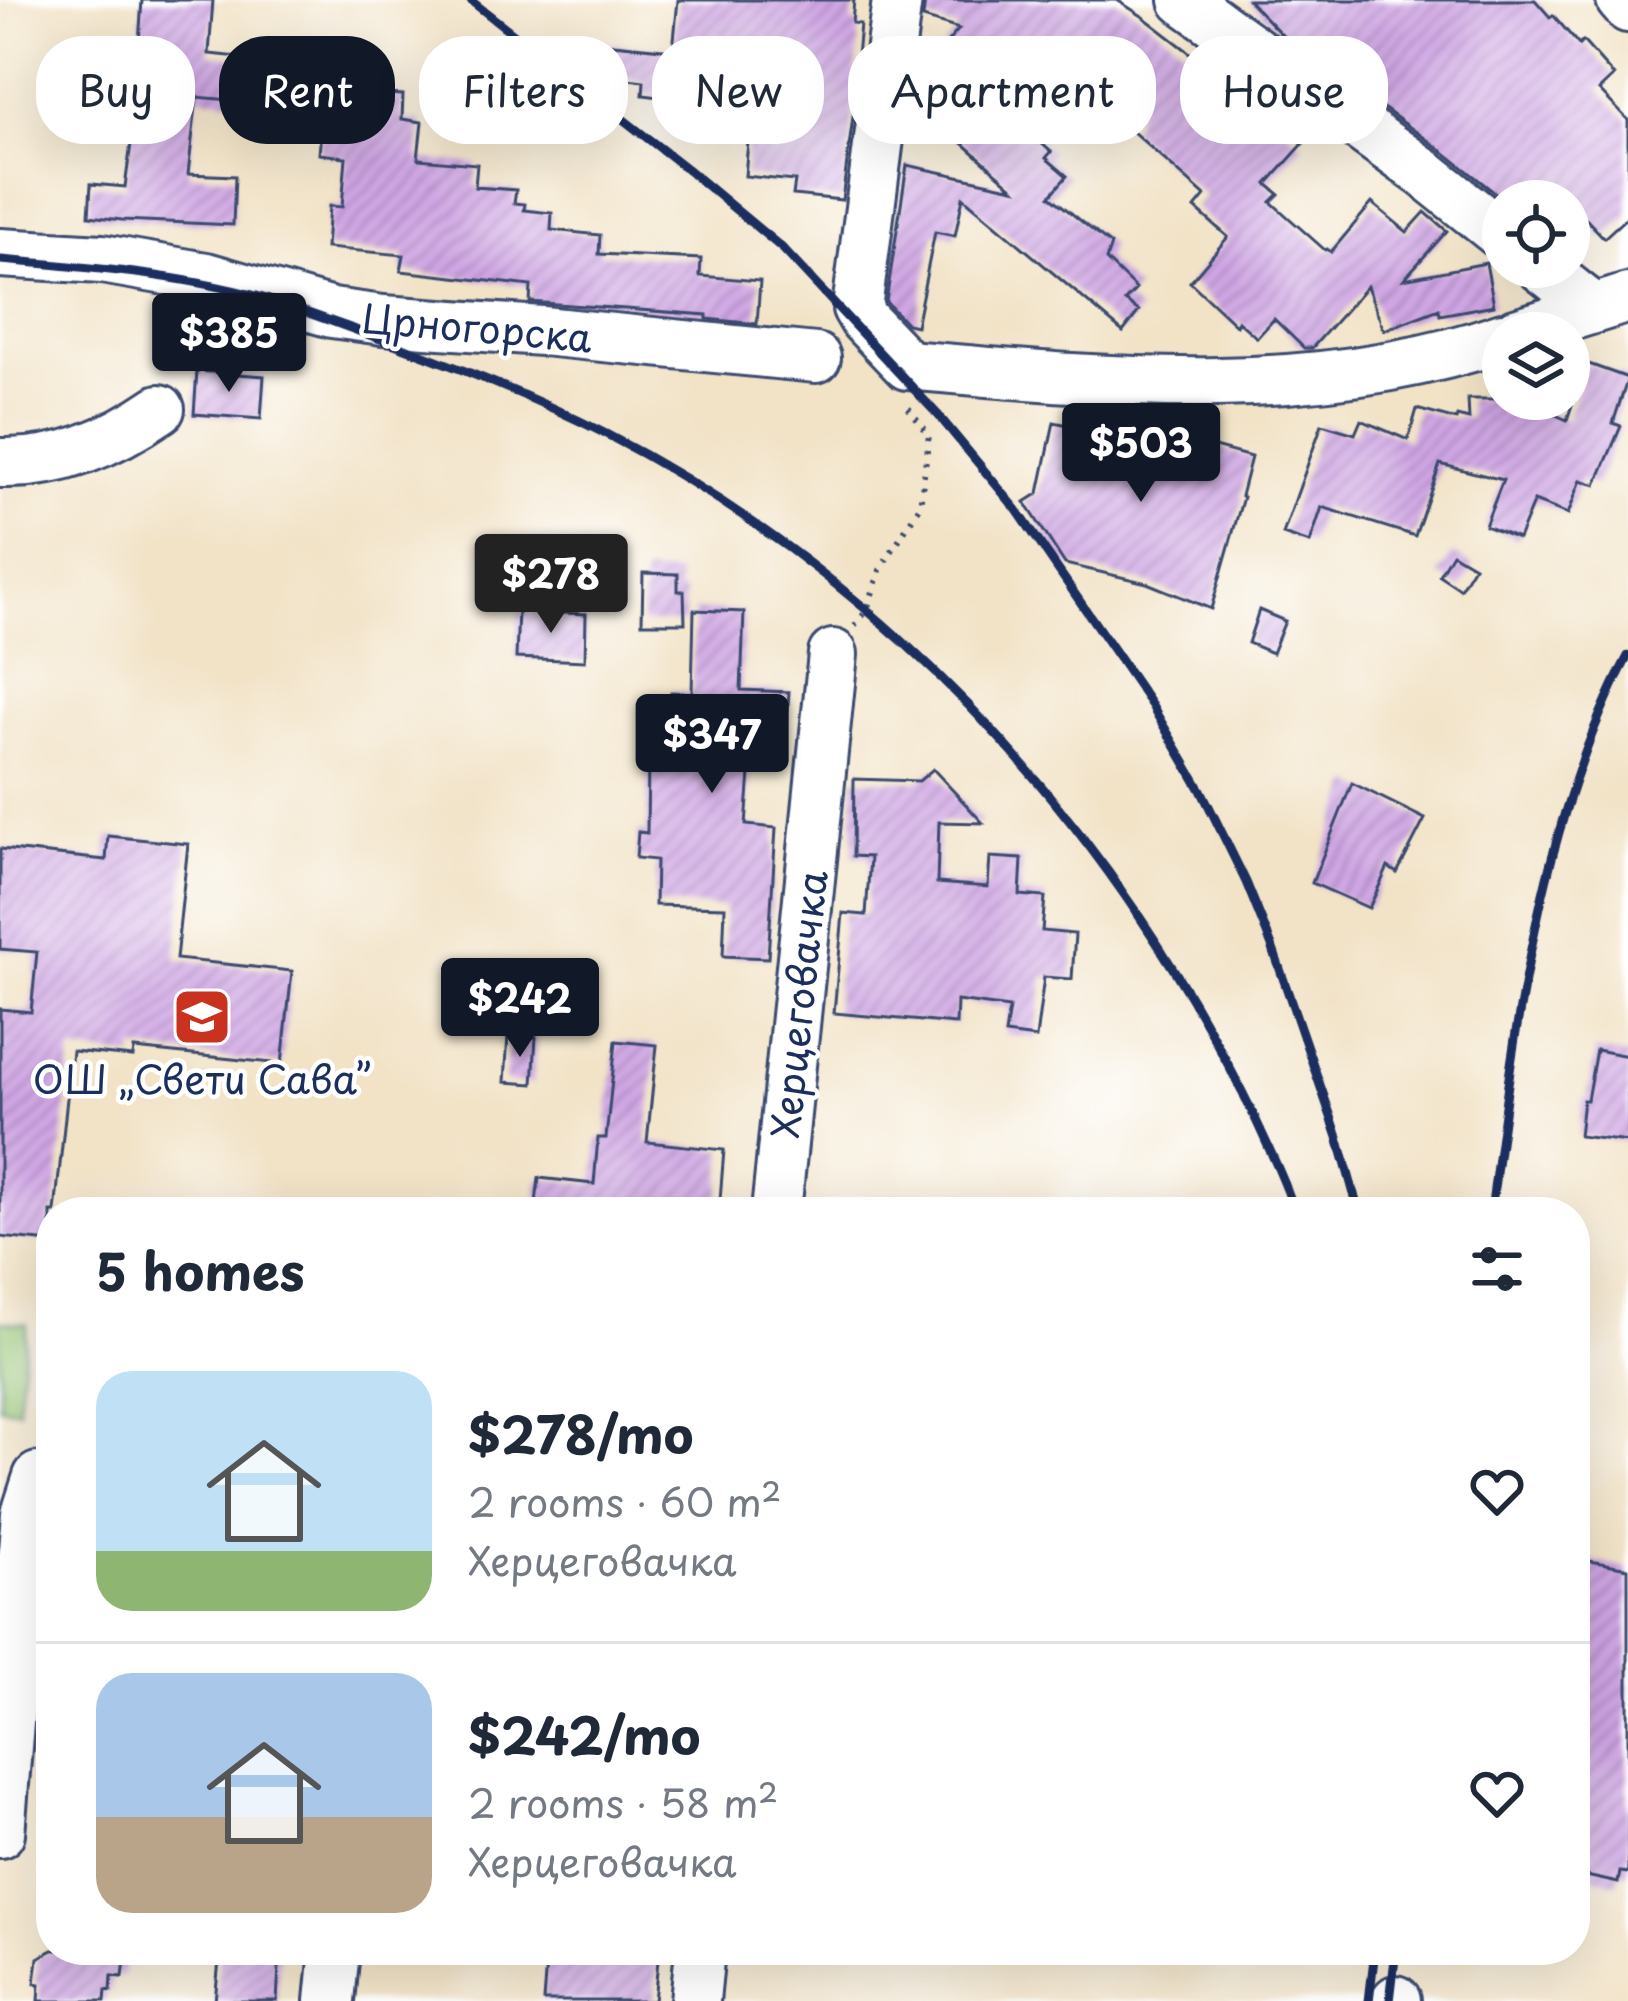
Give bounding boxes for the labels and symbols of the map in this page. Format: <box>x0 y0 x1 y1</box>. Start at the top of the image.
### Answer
street label: Црногорска <box>359 287 595 366</box>
pin: $385 <box>158 293 300 395</box>
pin: $503 <box>1070 403 1212 505</box>
pin: $278 <box>480 534 622 636</box>
pin: $347 <box>641 694 783 796</box>
street label: Херцеговачка <box>754 867 840 1141</box>
pin: $242 <box>449 958 591 1060</box>
school or university icon: ОШ „Свети Сава” <box>171 986 233 1048</box>
place label: ОШ „Свети Сава” <box>33 1048 372 1107</box>

